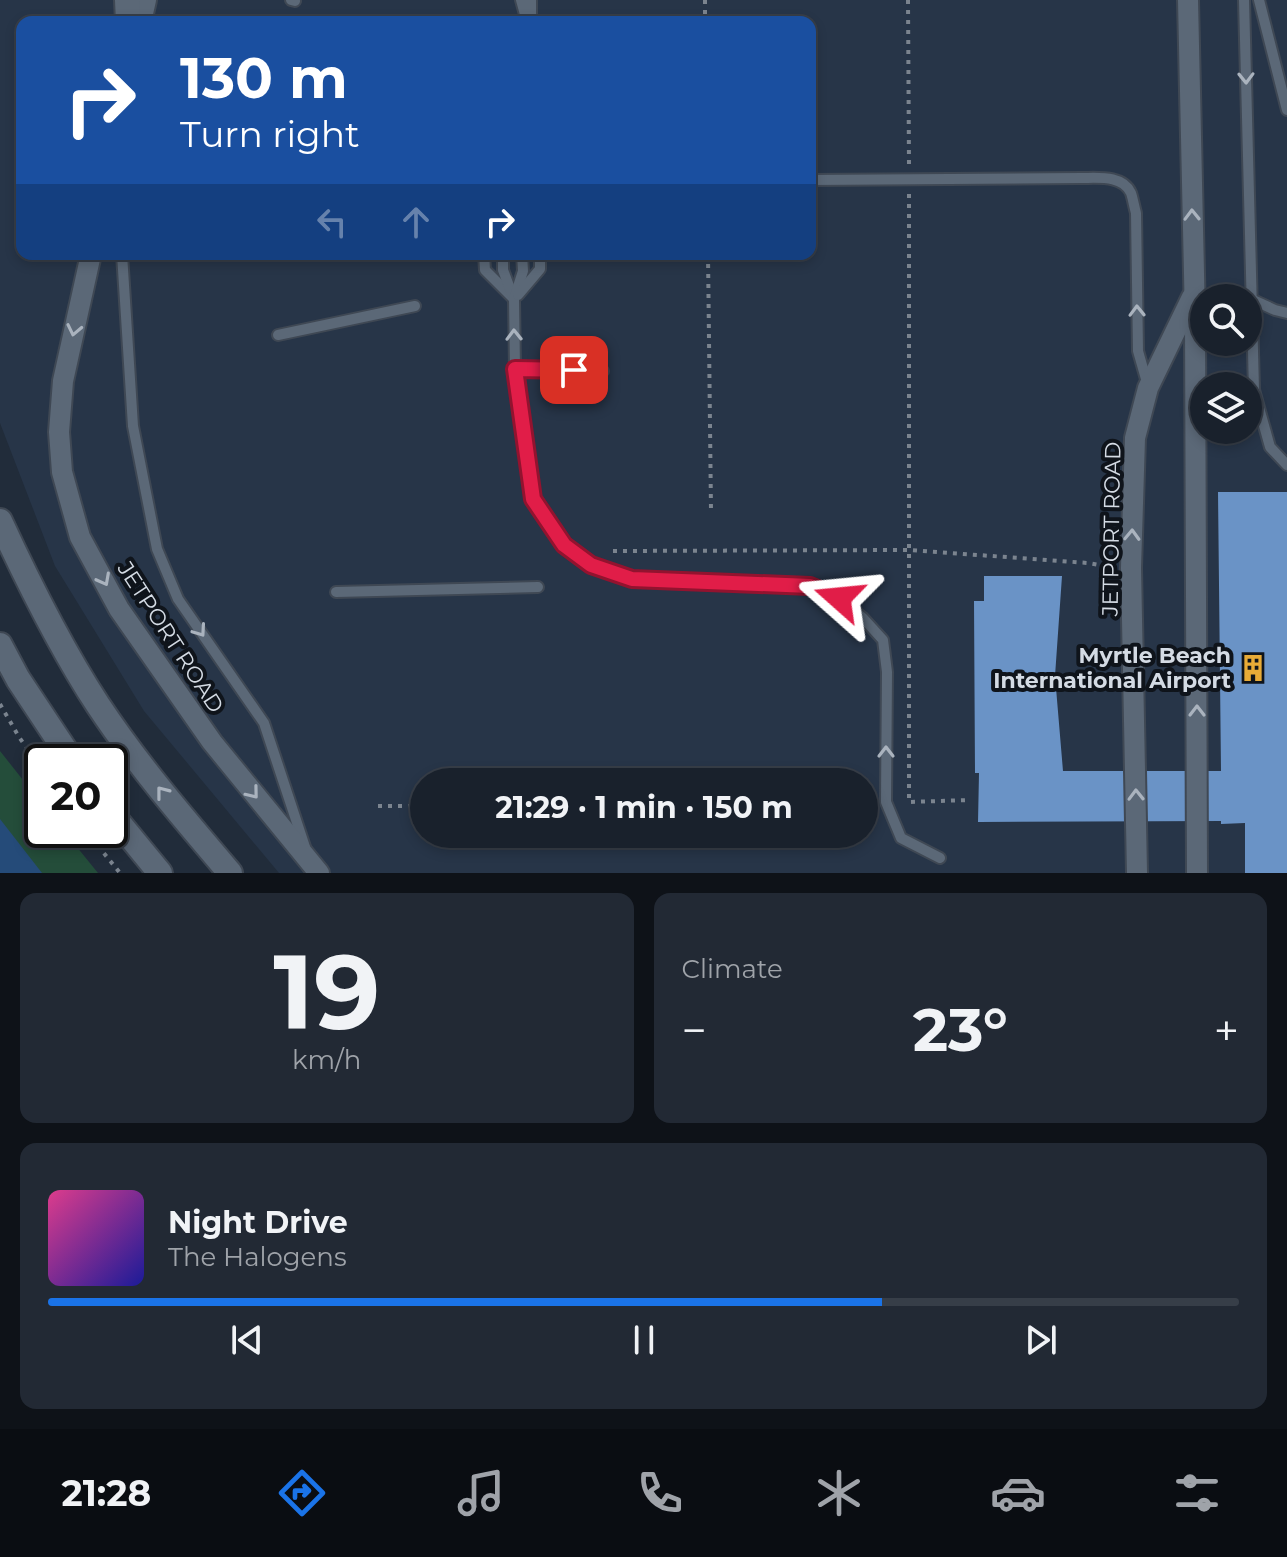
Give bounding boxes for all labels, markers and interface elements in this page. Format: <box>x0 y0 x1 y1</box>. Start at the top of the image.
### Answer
text: 130 m <box>180 44 348 112</box>
icon: right <box>48 48 152 152</box>
one-way arrow <box>1237 72 1255 85</box>
text: Turn right <box>180 112 360 156</box>
icon: left <box>310 200 354 244</box>
icon: ahead <box>394 200 438 244</box>
icon: right <box>478 200 522 244</box>
one-way arrow <box>1184 208 1201 221</box>
map controls <box>1190 284 1262 444</box>
button: search <box>1190 284 1262 356</box>
one-way arrow <box>1128 304 1146 317</box>
one-way arrow <box>66 323 83 337</box>
one-way arrow <box>506 328 523 341</box>
pin <box>540 336 608 404</box>
icon: arrive <box>552 348 596 392</box>
button: layers <box>1190 372 1262 444</box>
street label: JETPORT ROAD <box>1096 441 1127 618</box>
one-way arrow <box>1124 528 1141 541</box>
street label: JETPORT ROAD <box>111 556 230 718</box>
position arrow <box>797 556 881 640</box>
one-way arrow <box>94 572 109 587</box>
one-way arrow <box>190 622 205 636</box>
place label: Myrtle Beach International Airport <box>993 642 1231 694</box>
building icon: Myrtle Beach International Airport <box>1238 653 1268 683</box>
one-way arrow <box>1188 704 1205 717</box>
speed limit sign: 20 <box>24 744 128 848</box>
one-way arrow <box>877 745 895 758</box>
one-way arrow <box>243 784 258 798</box>
one-way arrow <box>158 786 172 801</box>
one-way arrow <box>1127 788 1144 801</box>
text: 21:29 · 1 min · 150 m <box>495 789 793 826</box>
text: 19 <box>273 928 380 1055</box>
text: Climate <box>682 953 783 985</box>
text: 23° <box>913 993 1008 1066</box>
text: − <box>682 1003 707 1057</box>
text: + <box>1214 1003 1239 1057</box>
text: km/h <box>292 1044 361 1076</box>
text: Night Drive <box>168 1204 348 1241</box>
text: The Halogens <box>168 1241 347 1273</box>
icon: previous <box>225 1318 269 1362</box>
icon: pause <box>622 1318 666 1362</box>
icon: next <box>1019 1318 1063 1362</box>
icon: directions <box>274 1465 330 1521</box>
icon: music <box>453 1465 509 1521</box>
icon: phone <box>632 1465 688 1521</box>
icon: climate <box>811 1465 867 1521</box>
icon: car <box>990 1465 1046 1521</box>
icon: filters <box>1169 1465 1225 1521</box>
text: 21:28 <box>62 1471 151 1515</box>

